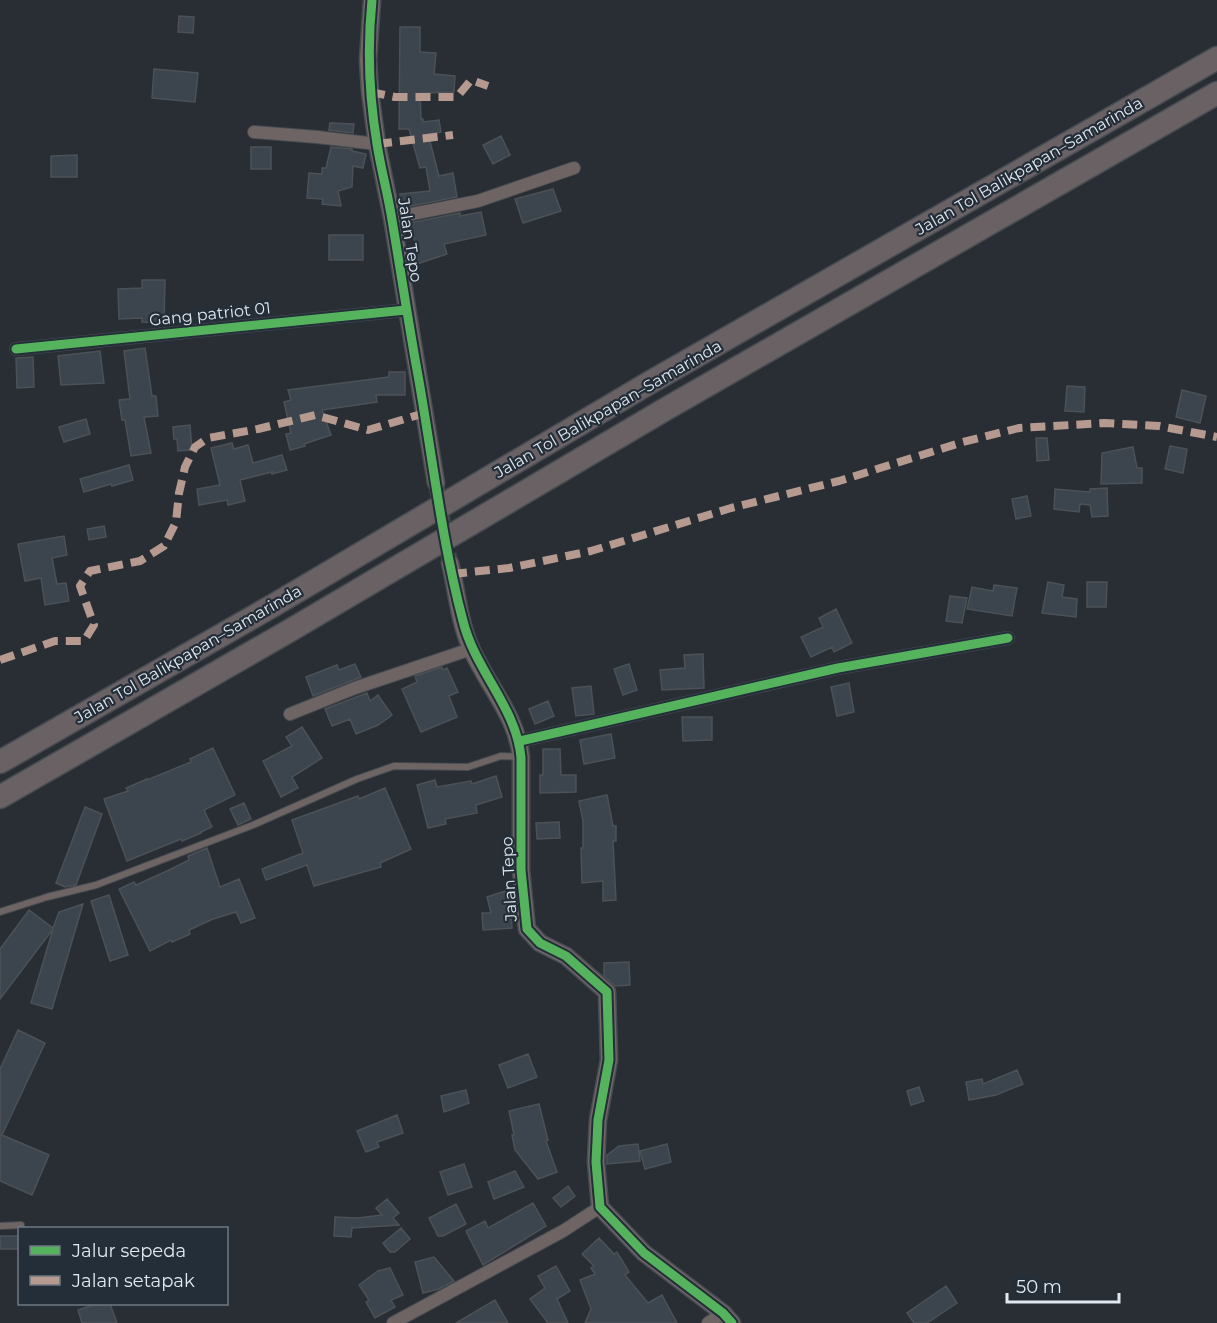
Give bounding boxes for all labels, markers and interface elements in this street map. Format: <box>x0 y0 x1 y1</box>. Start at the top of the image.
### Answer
street label: Jalan Tol Balikpapan–Samarinda <box>911 93 1146 239</box>
street label: Jalan Tepo <box>394 196 426 283</box>
street label: Gang patriot 01 <box>148 298 272 330</box>
street label: Jalan Tol Balikpapan–Samarinda <box>490 336 725 482</box>
street label: Jalan Tol Balikpapan–Samarinda <box>70 581 305 727</box>
street label: Jalan Tepo <box>497 836 521 923</box>
legend <box>18 1227 228 1305</box>
text: Jalur sepeda <box>71 1240 186 1262</box>
scale bar <box>1007 1266 1120 1304</box>
text: Jalan setapak <box>71 1270 195 1292</box>
text: 50 m <box>1016 1276 1062 1298</box>

